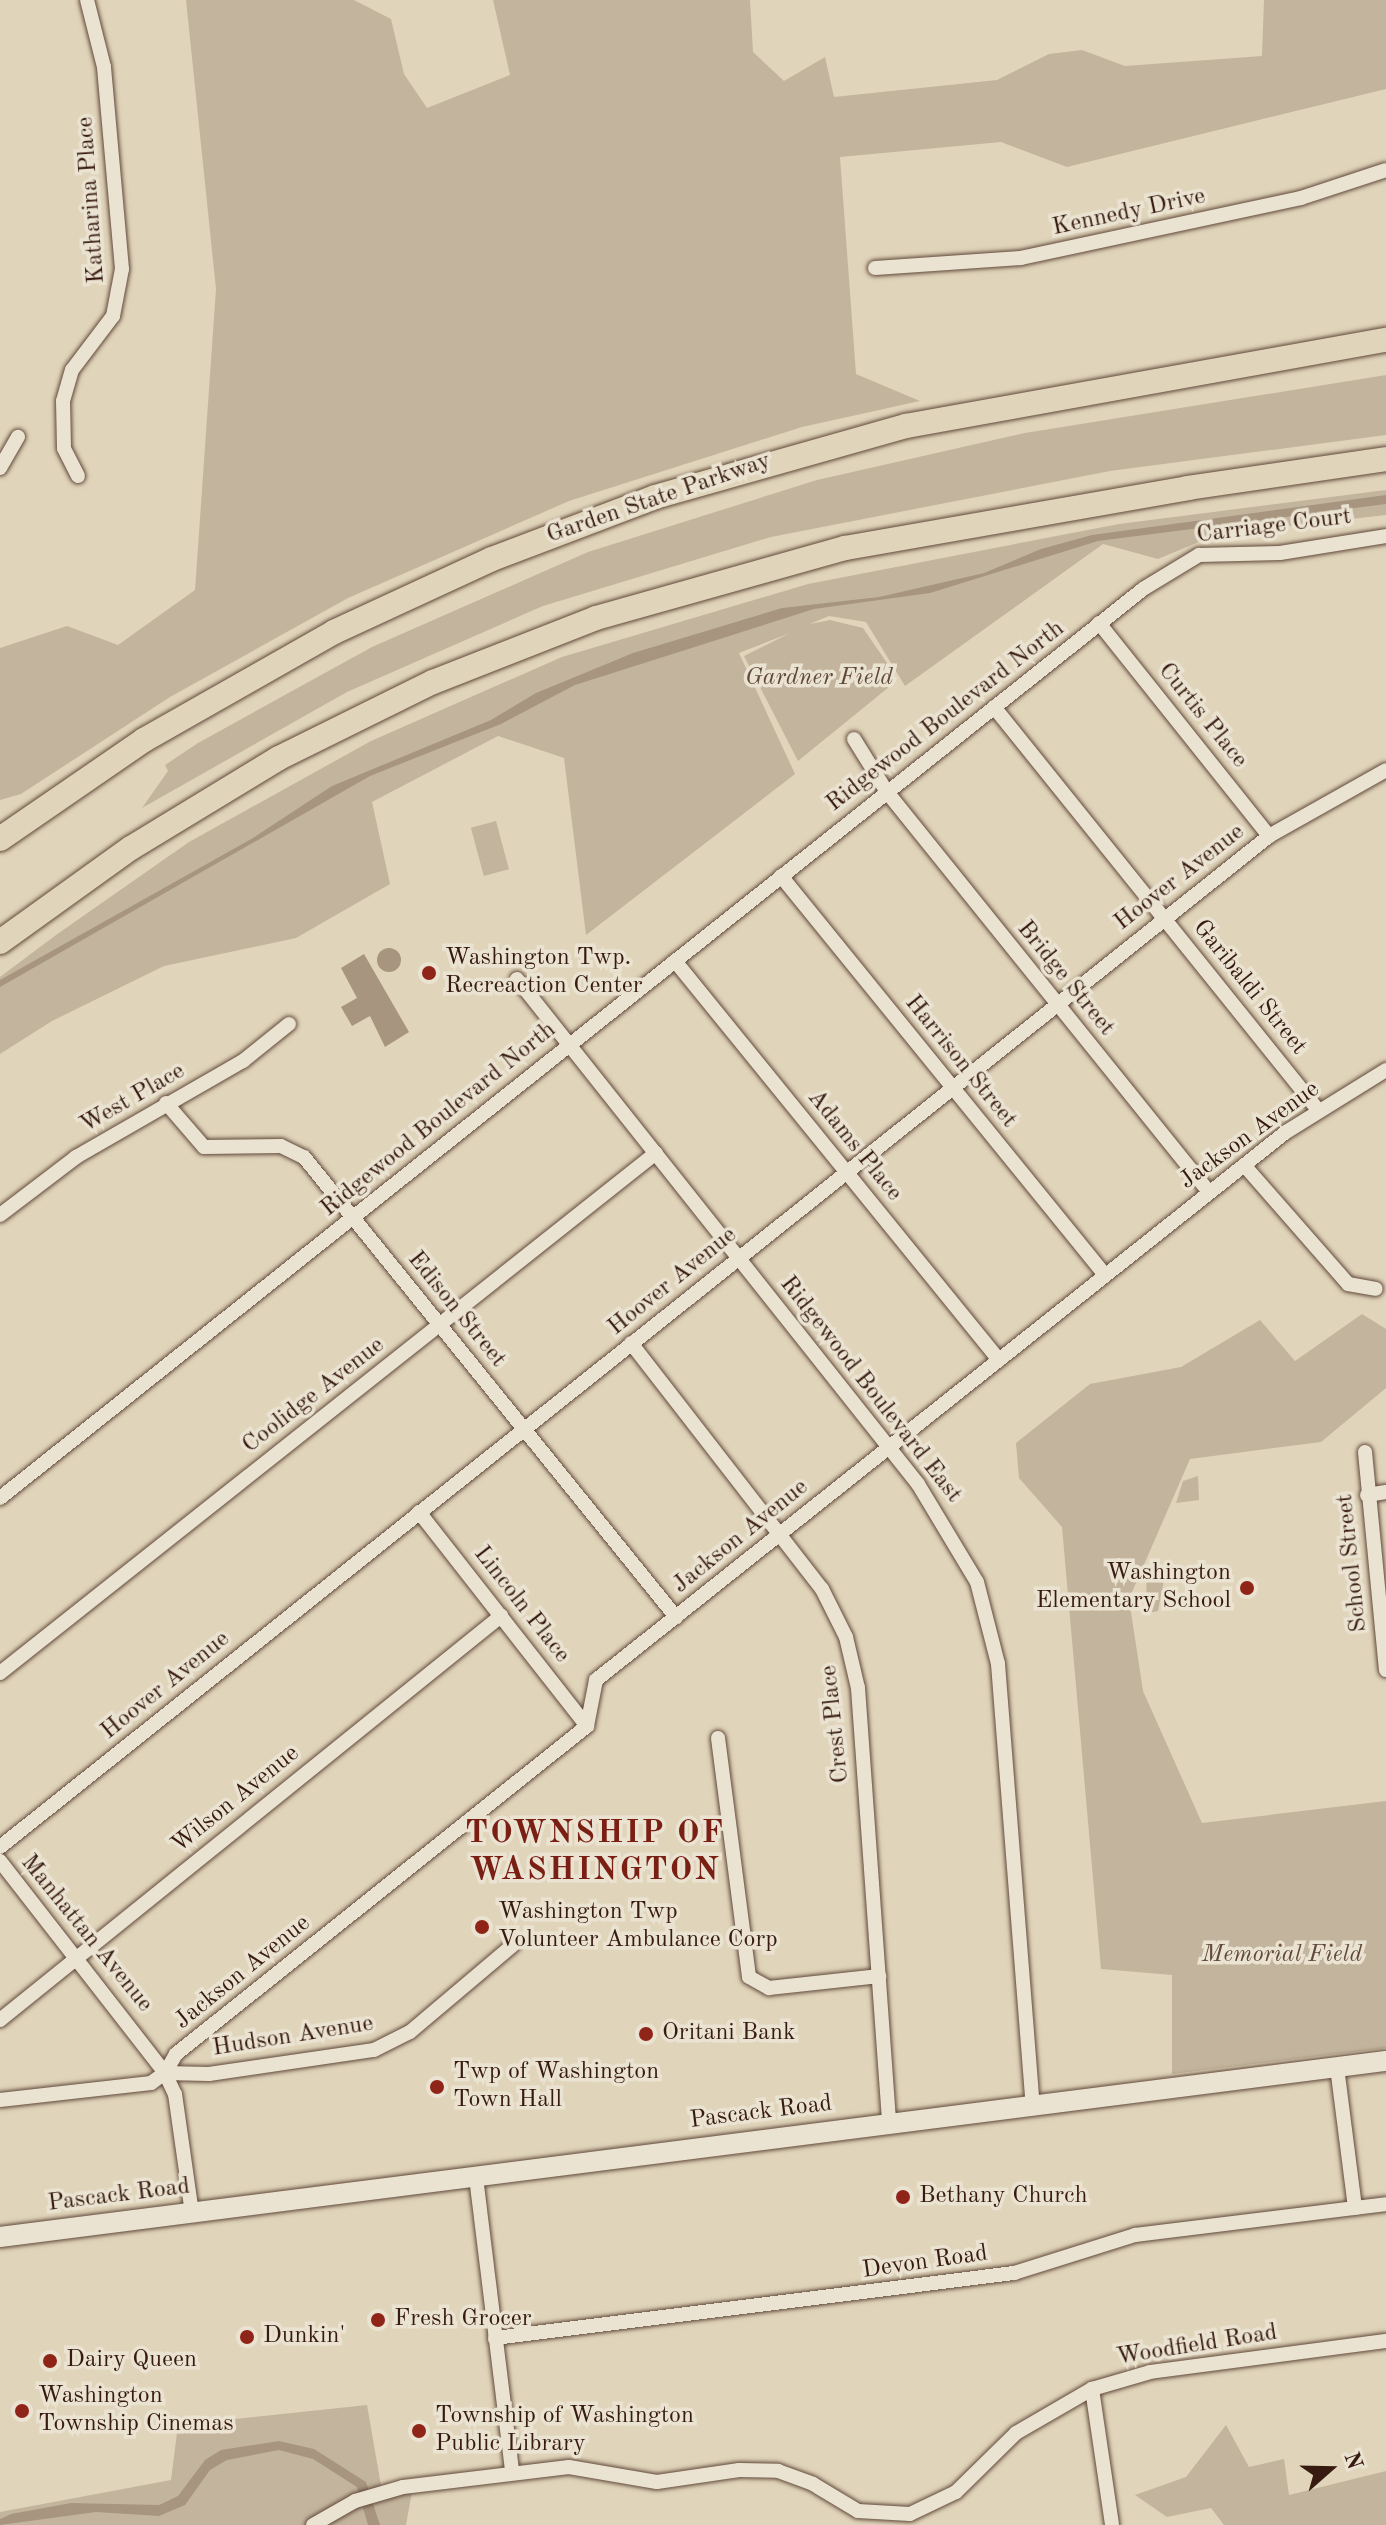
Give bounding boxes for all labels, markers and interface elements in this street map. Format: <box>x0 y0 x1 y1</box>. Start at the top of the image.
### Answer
street label: Katharina Place <box>72 116 112 284</box>
street label: Kennedy Drive <box>1050 183 1208 243</box>
street label: Garden State Parkway <box>543 447 775 551</box>
street label: Carriage Court <box>1195 503 1353 551</box>
street label: Ridgewood Boulevard North <box>821 615 1071 819</box>
street label: Curtis Place <box>1151 658 1253 774</box>
park label: Gardner Field <box>745 665 893 693</box>
street label: Hoover Avenue <box>1109 818 1251 938</box>
street label: Garibaldi Street <box>1186 915 1312 1061</box>
street label: Bridge Street <box>1010 916 1120 1042</box>
place label: Washington Twp. Recreaction Center <box>445 945 643 1001</box>
marker: Washington Twp. Recreaction Center <box>420 964 438 982</box>
street label: Harrison Street <box>898 990 1022 1134</box>
street label: Ridgewood Boulevard North <box>316 1016 562 1224</box>
street label: West Place <box>76 1058 190 1140</box>
street label: Jackson Avenue <box>1174 1076 1326 1196</box>
street label: Adams Place <box>800 1084 908 1208</box>
street label: Hoover Avenue <box>603 1221 743 1343</box>
street label: Edison Street <box>400 1246 512 1374</box>
street label: Ridgewood Boulevard East <box>773 1271 967 1509</box>
street label: Coolidge Avenue <box>237 1332 391 1460</box>
street label: Jackson Avenue <box>667 1474 815 1600</box>
street label: School Street <box>1331 1492 1375 1634</box>
street label: Lincoln Place <box>466 1541 576 1669</box>
place label: Washington Elementary School <box>1036 1560 1231 1616</box>
marker: Washington Elementary School <box>1238 1579 1256 1597</box>
street label: Hoover Avenue <box>96 1625 236 1747</box>
street label: Crest Place <box>815 1663 857 1785</box>
street label: Wilson Avenue <box>166 1740 306 1860</box>
district label: TOWNSHIP OF WASHINGTON <box>465 1816 725 1891</box>
street label: Manhattan Avenue <box>14 1849 158 2019</box>
place label: Washington Twp Volunteer Ambulance Corp <box>498 1899 778 1955</box>
street label: Jackson Avenue <box>169 1910 317 2036</box>
marker: Washington Twp Volunteer Ambulance Corp <box>473 1918 491 1936</box>
park label: Memorial Field <box>1202 1942 1362 1970</box>
street label: Hudson Avenue <box>211 2010 375 2064</box>
place label: Oritani Bank <box>662 2020 795 2048</box>
marker: Oritani Bank <box>637 2025 655 2043</box>
place label: Twp of Washington Town Hall <box>453 2059 659 2115</box>
marker: Twp of Washington Town Hall <box>428 2078 446 2096</box>
street label: Pascack Road <box>688 2090 834 2136</box>
street label: Pascack Road <box>46 2173 192 2219</box>
place label: Bethany Church <box>919 2183 1088 2211</box>
marker: Bethany Church <box>894 2188 912 2206</box>
street label: Devon Road <box>860 2240 990 2286</box>
place label: Fresh Grocer <box>394 2306 532 2334</box>
marker: Fresh Grocer <box>369 2311 387 2329</box>
street label: Woodfield Road <box>1114 2319 1280 2373</box>
place label: Dunkin' <box>263 2323 345 2351</box>
marker: Dunkin' <box>238 2328 256 2346</box>
place label: Dairy Queen <box>66 2347 197 2375</box>
marker: Dairy Queen <box>41 2352 59 2370</box>
place label: Washington Township Cinemas <box>38 2383 234 2439</box>
marker: Washington Township Cinemas <box>13 2402 31 2420</box>
place label: Township of Washington Public Library <box>435 2403 694 2459</box>
marker: Township of Washington Public Library <box>410 2422 428 2440</box>
north arrow <box>1290 2429 1370 2509</box>
text: N <box>1339 2449 1366 2472</box>

